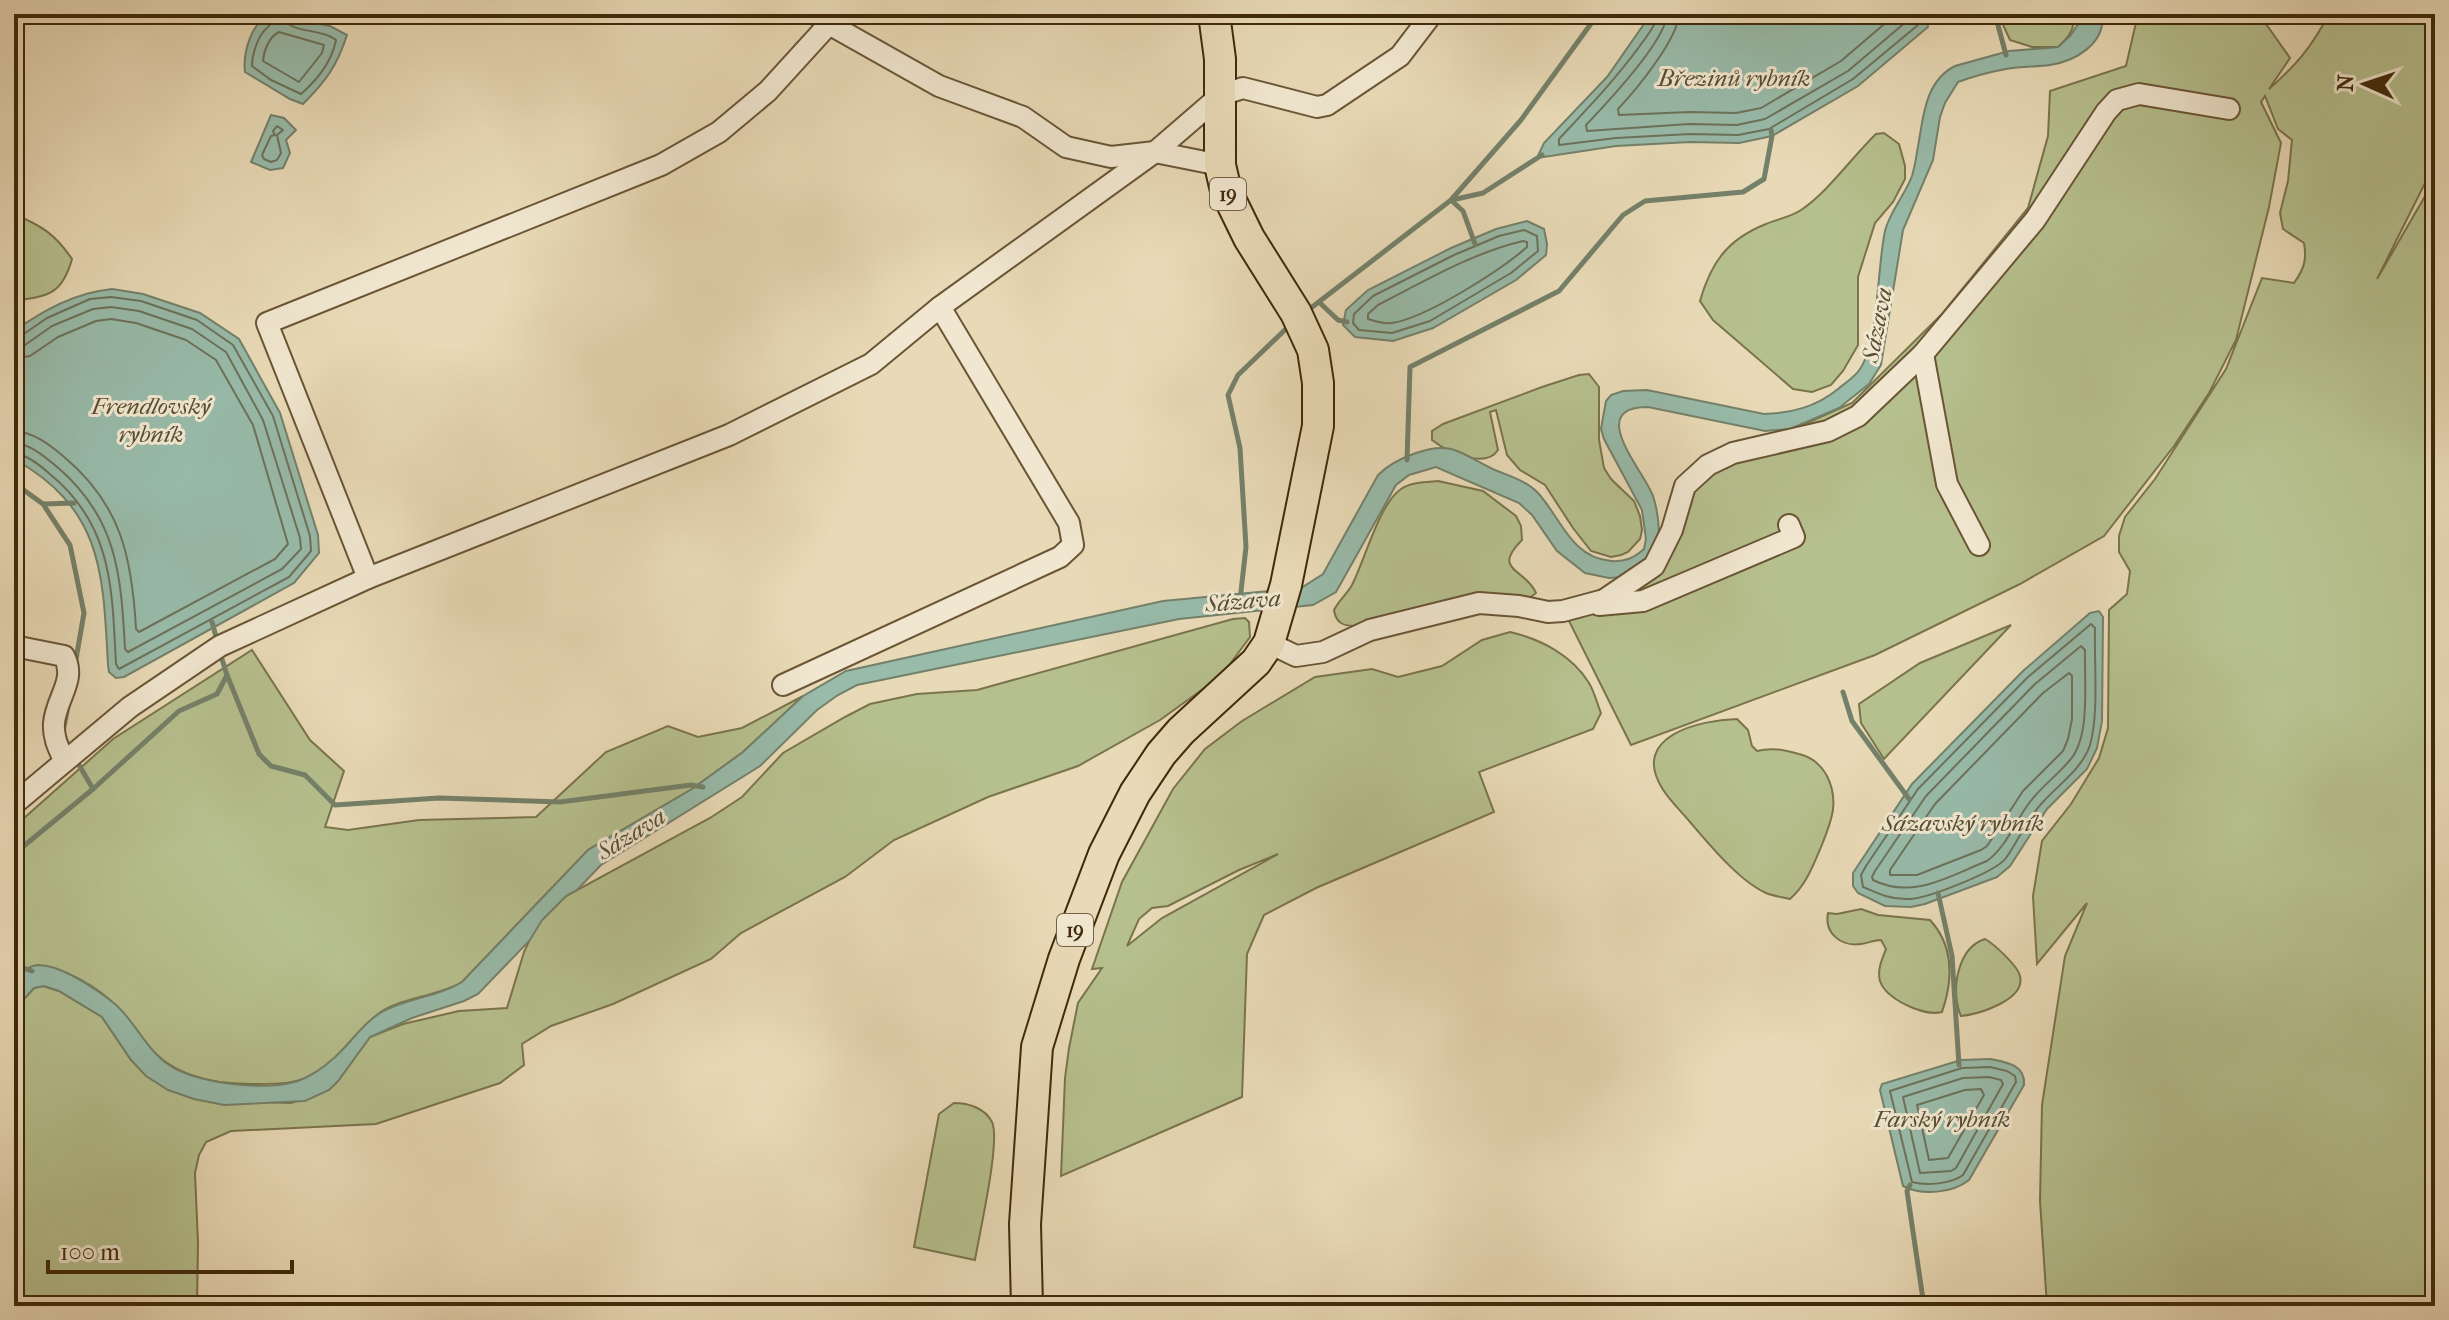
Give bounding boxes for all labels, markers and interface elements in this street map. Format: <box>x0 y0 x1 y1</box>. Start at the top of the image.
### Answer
north arrow <box>2325 44 2405 124</box>
water label: Březinů rybník <box>1656 64 1810 92</box>
text: N <box>2333 74 2359 92</box>
road number: 19 <box>1210 178 1246 210</box>
water label: Sázava <box>1856 285 1898 366</box>
water label: Frendlovský rybník <box>91 392 213 448</box>
water label: Sázava <box>1203 584 1282 618</box>
water label: Sázava <box>591 802 671 866</box>
water label: Sázavský rybník <box>1881 809 2044 837</box>
road number: 19 <box>1057 914 1093 946</box>
water label: Farský rybník <box>1873 1105 2010 1133</box>
scale bar <box>48 1224 292 1274</box>
text: 100 m <box>60 1238 120 1266</box>

